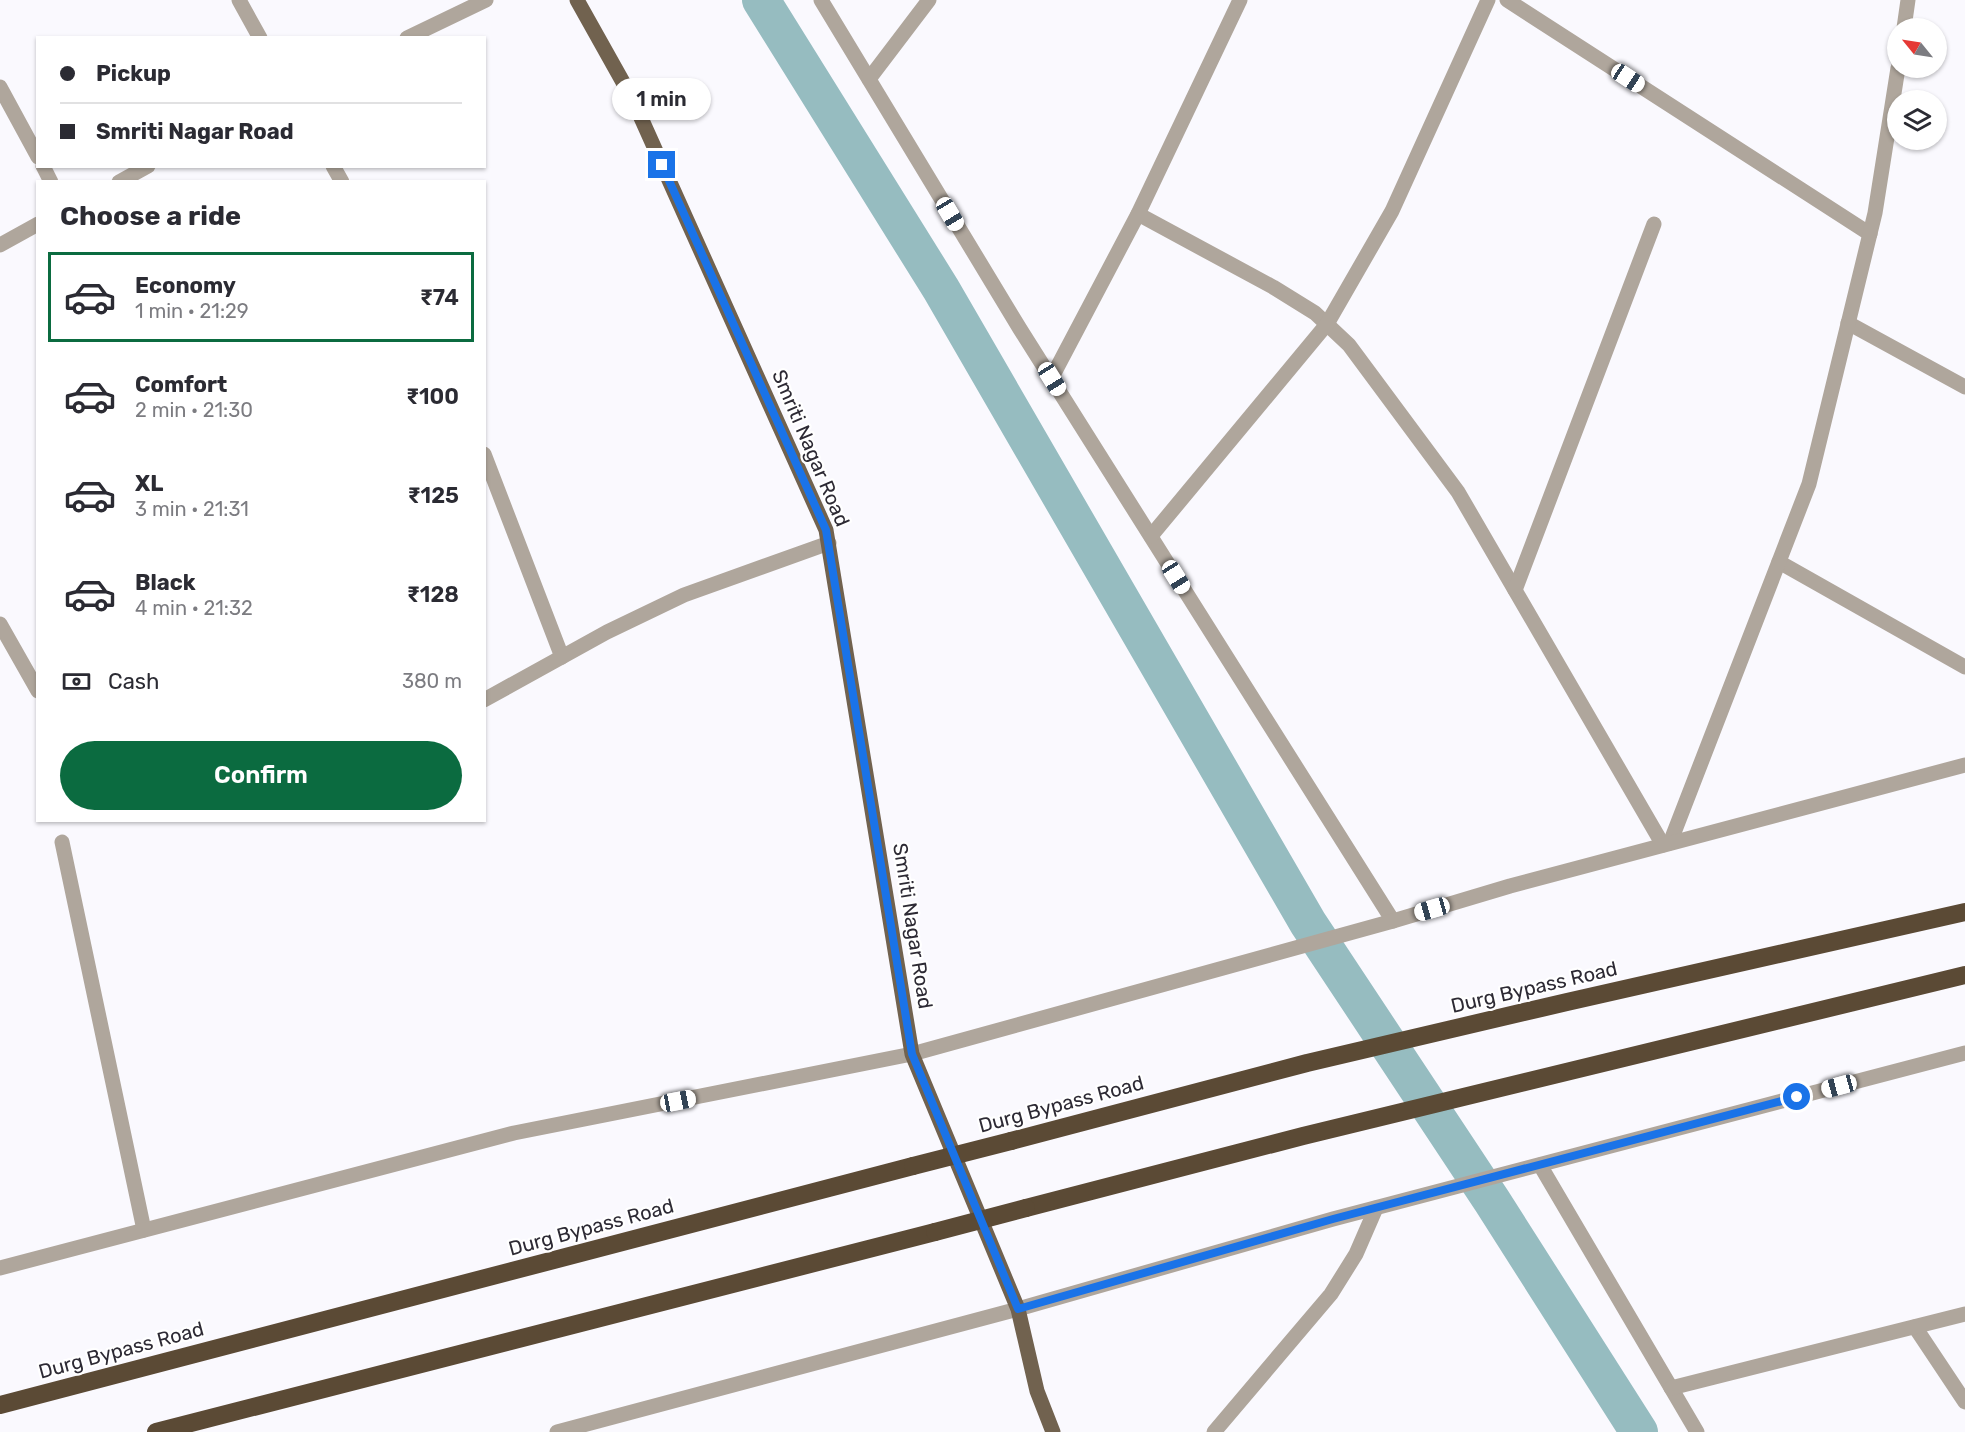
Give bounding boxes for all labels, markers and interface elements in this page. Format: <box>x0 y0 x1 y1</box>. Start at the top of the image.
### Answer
north arrow <box>1887 18 1947 78</box>
map controls <box>1887 18 1947 150</box>
text: Pickup <box>96 60 171 87</box>
car <box>1608 61 1648 95</box>
callout: 1 min <box>612 78 712 120</box>
text: 1 min <box>636 87 687 111</box>
button: layers <box>1887 90 1947 150</box>
text: Smriti Nagar Road <box>96 118 294 145</box>
route end <box>648 151 675 178</box>
car <box>933 194 967 234</box>
text: Choose a ride <box>60 200 241 232</box>
icon: car <box>63 270 117 324</box>
text: Economy <box>135 272 236 299</box>
text: ₹74 <box>420 284 459 311</box>
text: 1 min · 21:29 <box>135 299 249 323</box>
car <box>1035 359 1069 399</box>
street label: Smriti Nagar Road <box>767 366 855 530</box>
icon: car <box>63 369 117 423</box>
text: Comfort <box>135 371 227 398</box>
text: ₹100 <box>406 383 459 410</box>
text: 2 min · 21:30 <box>135 398 253 422</box>
icon: car <box>63 468 117 522</box>
text: XL <box>135 470 163 497</box>
text: ₹125 <box>407 482 459 509</box>
text: 3 min · 21:31 <box>135 497 249 521</box>
car <box>1159 557 1193 597</box>
icon: car <box>63 567 117 621</box>
text: Black <box>135 569 196 596</box>
text: ₹128 <box>407 581 459 608</box>
text: 4 min · 21:32 <box>135 596 253 620</box>
icon: cash <box>60 665 93 698</box>
text: Cash <box>108 668 159 695</box>
text: 380 m <box>402 669 462 693</box>
button: Confirm <box>60 741 462 810</box>
street label: Smriti Nagar Road <box>888 841 938 1011</box>
car <box>1412 895 1452 923</box>
street label: Durg Bypass Road <box>1448 956 1620 1018</box>
street label: Durg Bypass Road <box>976 1070 1146 1138</box>
car <box>1819 1073 1859 1099</box>
route start <box>1783 1083 1810 1110</box>
car <box>659 1089 697 1113</box>
street label: Durg Bypass Road <box>506 1193 676 1261</box>
street label: Durg Bypass Road <box>36 1316 206 1384</box>

